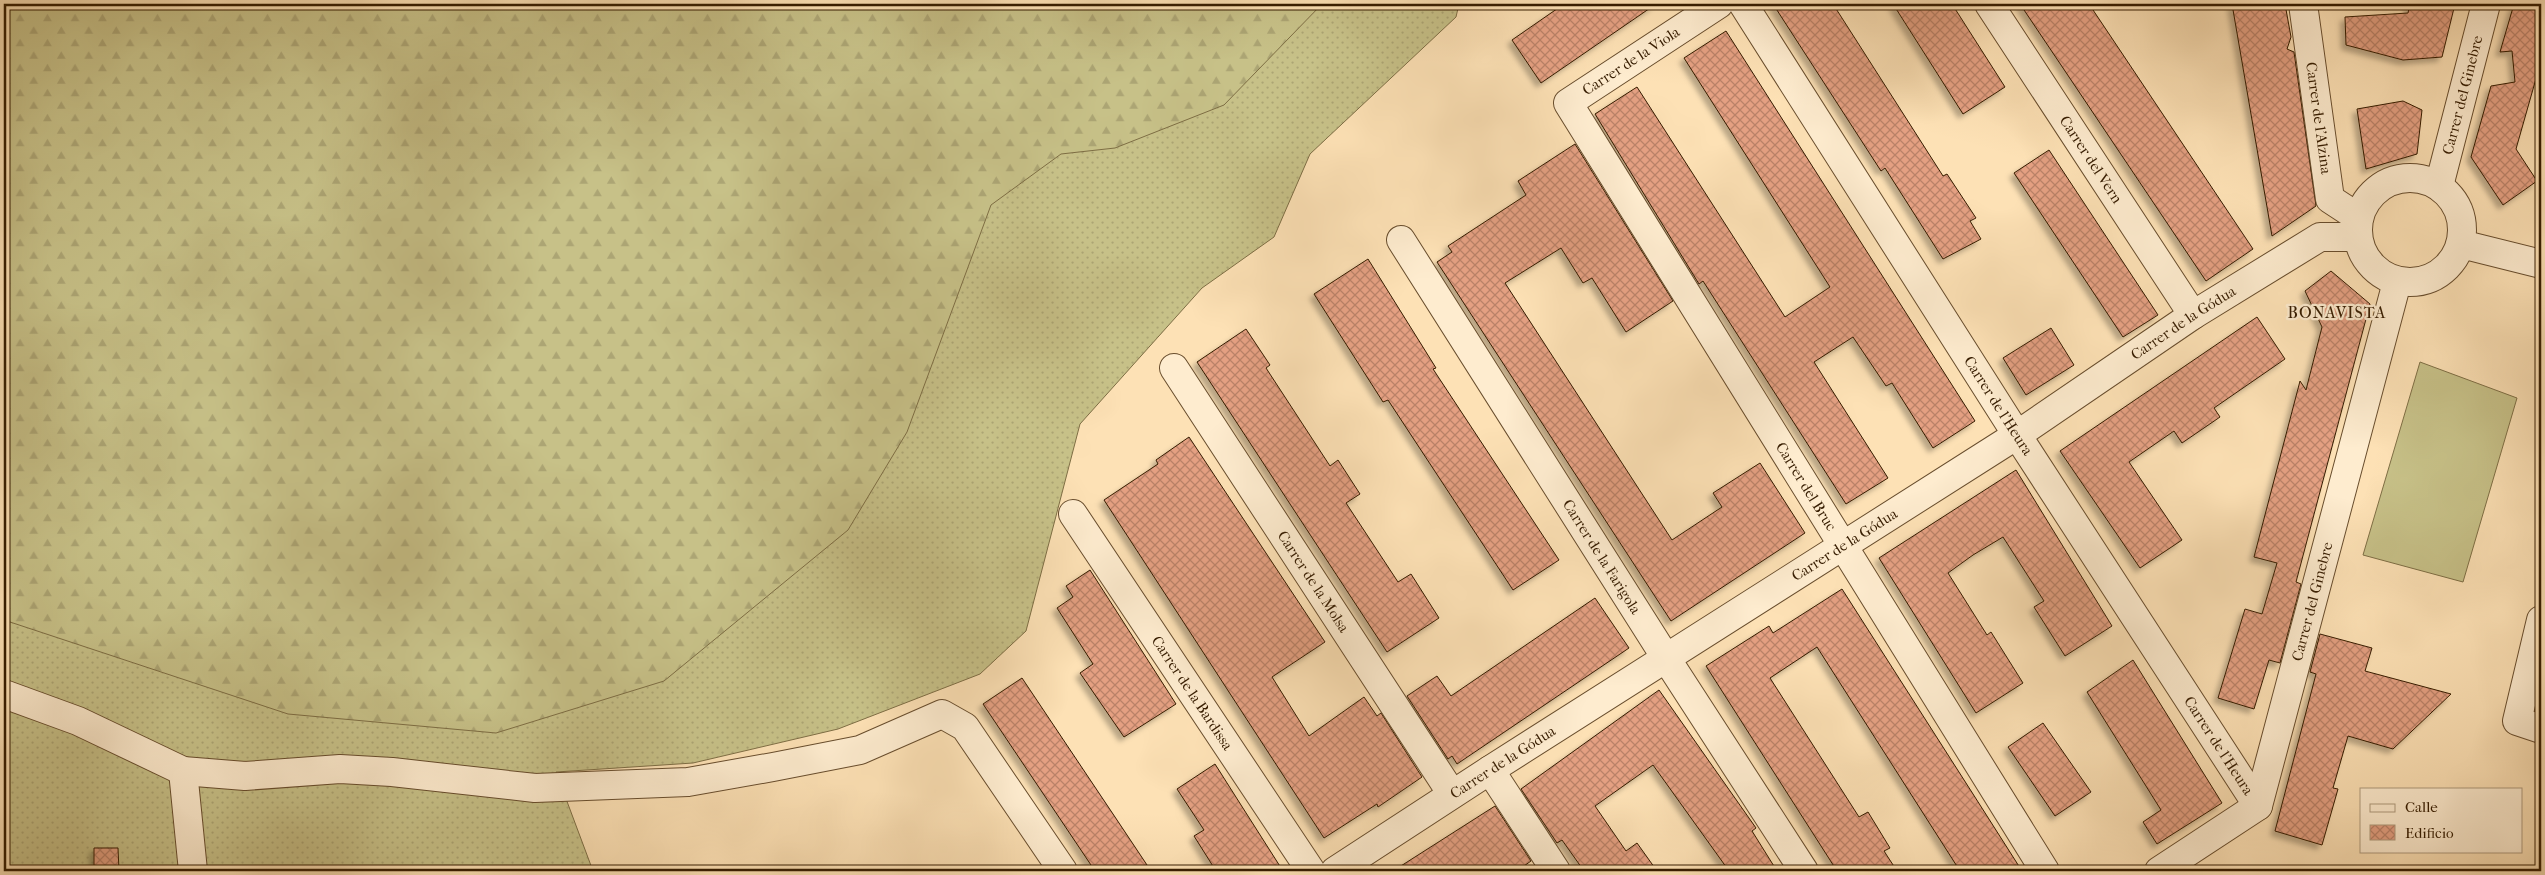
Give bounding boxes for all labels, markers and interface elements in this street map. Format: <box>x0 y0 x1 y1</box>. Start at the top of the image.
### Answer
street label: Carrer de la Viola <box>1579 22 1684 99</box>
street label: Carrer del Ginebre <box>2438 33 2487 156</box>
street label: Carrer de l'Alzina <box>2302 61 2336 176</box>
street label: Carrer del Vern <box>2056 112 2126 207</box>
street label: Carrer de la Gódua <box>2127 281 2240 364</box>
district label: BONAVISTA <box>2288 303 2386 322</box>
street label: Carrer de l'Heura <box>1960 353 2037 459</box>
street label: Carrer del Bruc <box>1772 439 1841 534</box>
street label: Carrer de la Farigola <box>1559 496 1645 618</box>
street label: Carrer de la Gódua <box>1788 504 1902 585</box>
street label: Carrer de la Molsa <box>1274 527 1354 637</box>
street label: Carrer del Ginebre <box>2288 540 2337 663</box>
street label: Carrer de la Bardissa <box>1148 632 1237 754</box>
street label: Carrer de l'Heura <box>2180 693 2258 799</box>
street label: Carrer de la Gódua <box>1447 721 1560 803</box>
legend <box>2360 788 2522 852</box>
text: Calle <box>2405 798 2438 816</box>
text: Edificio <box>2405 824 2454 842</box>

